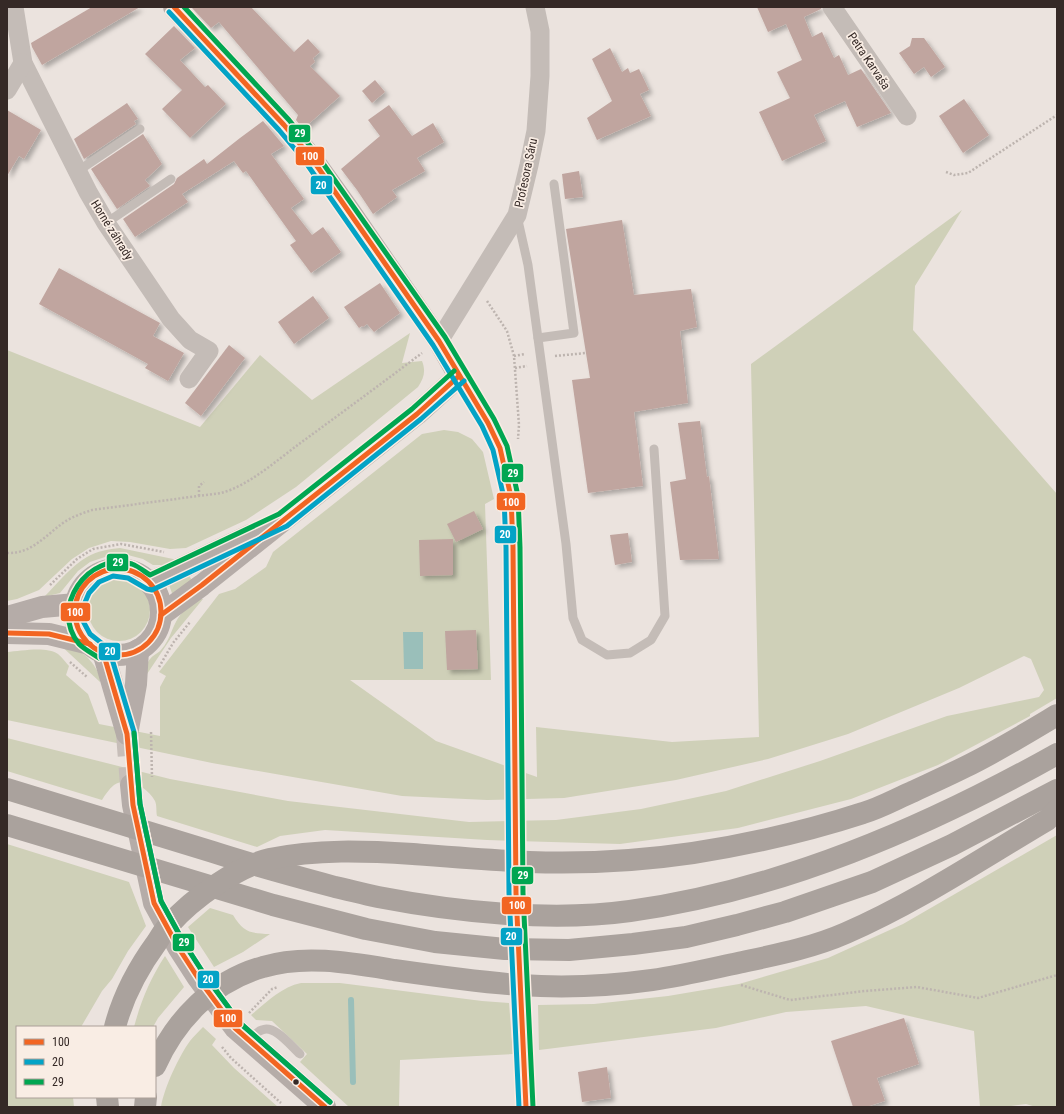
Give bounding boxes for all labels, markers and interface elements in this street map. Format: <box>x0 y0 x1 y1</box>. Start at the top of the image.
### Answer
street label: Petra Karvaša <box>845 30 893 92</box>
line badge: 29 <box>288 124 311 143</box>
text: 29 <box>294 127 306 140</box>
street label: Profesora Sáru <box>512 137 540 209</box>
line badge: 100 <box>295 146 325 166</box>
text: 100 <box>302 150 319 163</box>
line badge: 20 <box>310 175 333 195</box>
text: 20 <box>315 179 327 192</box>
street label: Horné záhrady <box>88 197 136 263</box>
line badge: 29 <box>501 463 524 483</box>
text: 29 <box>507 467 519 480</box>
line badge: 100 <box>496 492 526 511</box>
text: 100 <box>503 496 520 509</box>
line badge: 20 <box>494 525 517 544</box>
text: 20 <box>499 528 511 541</box>
line badge: 29 <box>106 553 129 572</box>
text: 29 <box>112 556 124 569</box>
line badge: 100 <box>60 602 91 622</box>
text: 100 <box>67 606 84 619</box>
line badge: 20 <box>98 642 121 661</box>
text: 20 <box>104 645 116 658</box>
line badge: 29 <box>511 866 534 885</box>
text: 29 <box>517 869 529 882</box>
line badge: 100 <box>501 896 532 915</box>
text: 100 <box>509 899 526 912</box>
line badge: 20 <box>500 927 523 946</box>
text: 20 <box>505 930 517 943</box>
line badge: 29 <box>172 933 195 952</box>
text: 29 <box>178 936 190 949</box>
line badge: 20 <box>197 970 220 989</box>
text: 20 <box>202 973 214 986</box>
line badge: 100 <box>213 1009 243 1028</box>
text: 100 <box>220 1012 237 1025</box>
legend <box>16 1026 156 1098</box>
text: 100 <box>52 1035 70 1049</box>
text: 20 <box>52 1055 64 1069</box>
text: 29 <box>52 1075 64 1089</box>
unlabelled marker <box>291 1077 301 1087</box>

